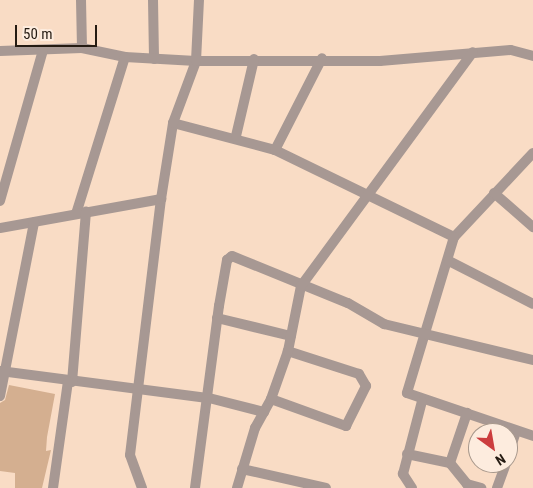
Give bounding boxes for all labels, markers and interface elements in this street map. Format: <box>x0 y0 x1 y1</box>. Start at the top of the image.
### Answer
scale bar <box>18 15 100 47</box>
text: 50 m <box>23 25 53 43</box>
north arrow <box>468 423 518 473</box>
text: N <box>493 451 508 469</box>

